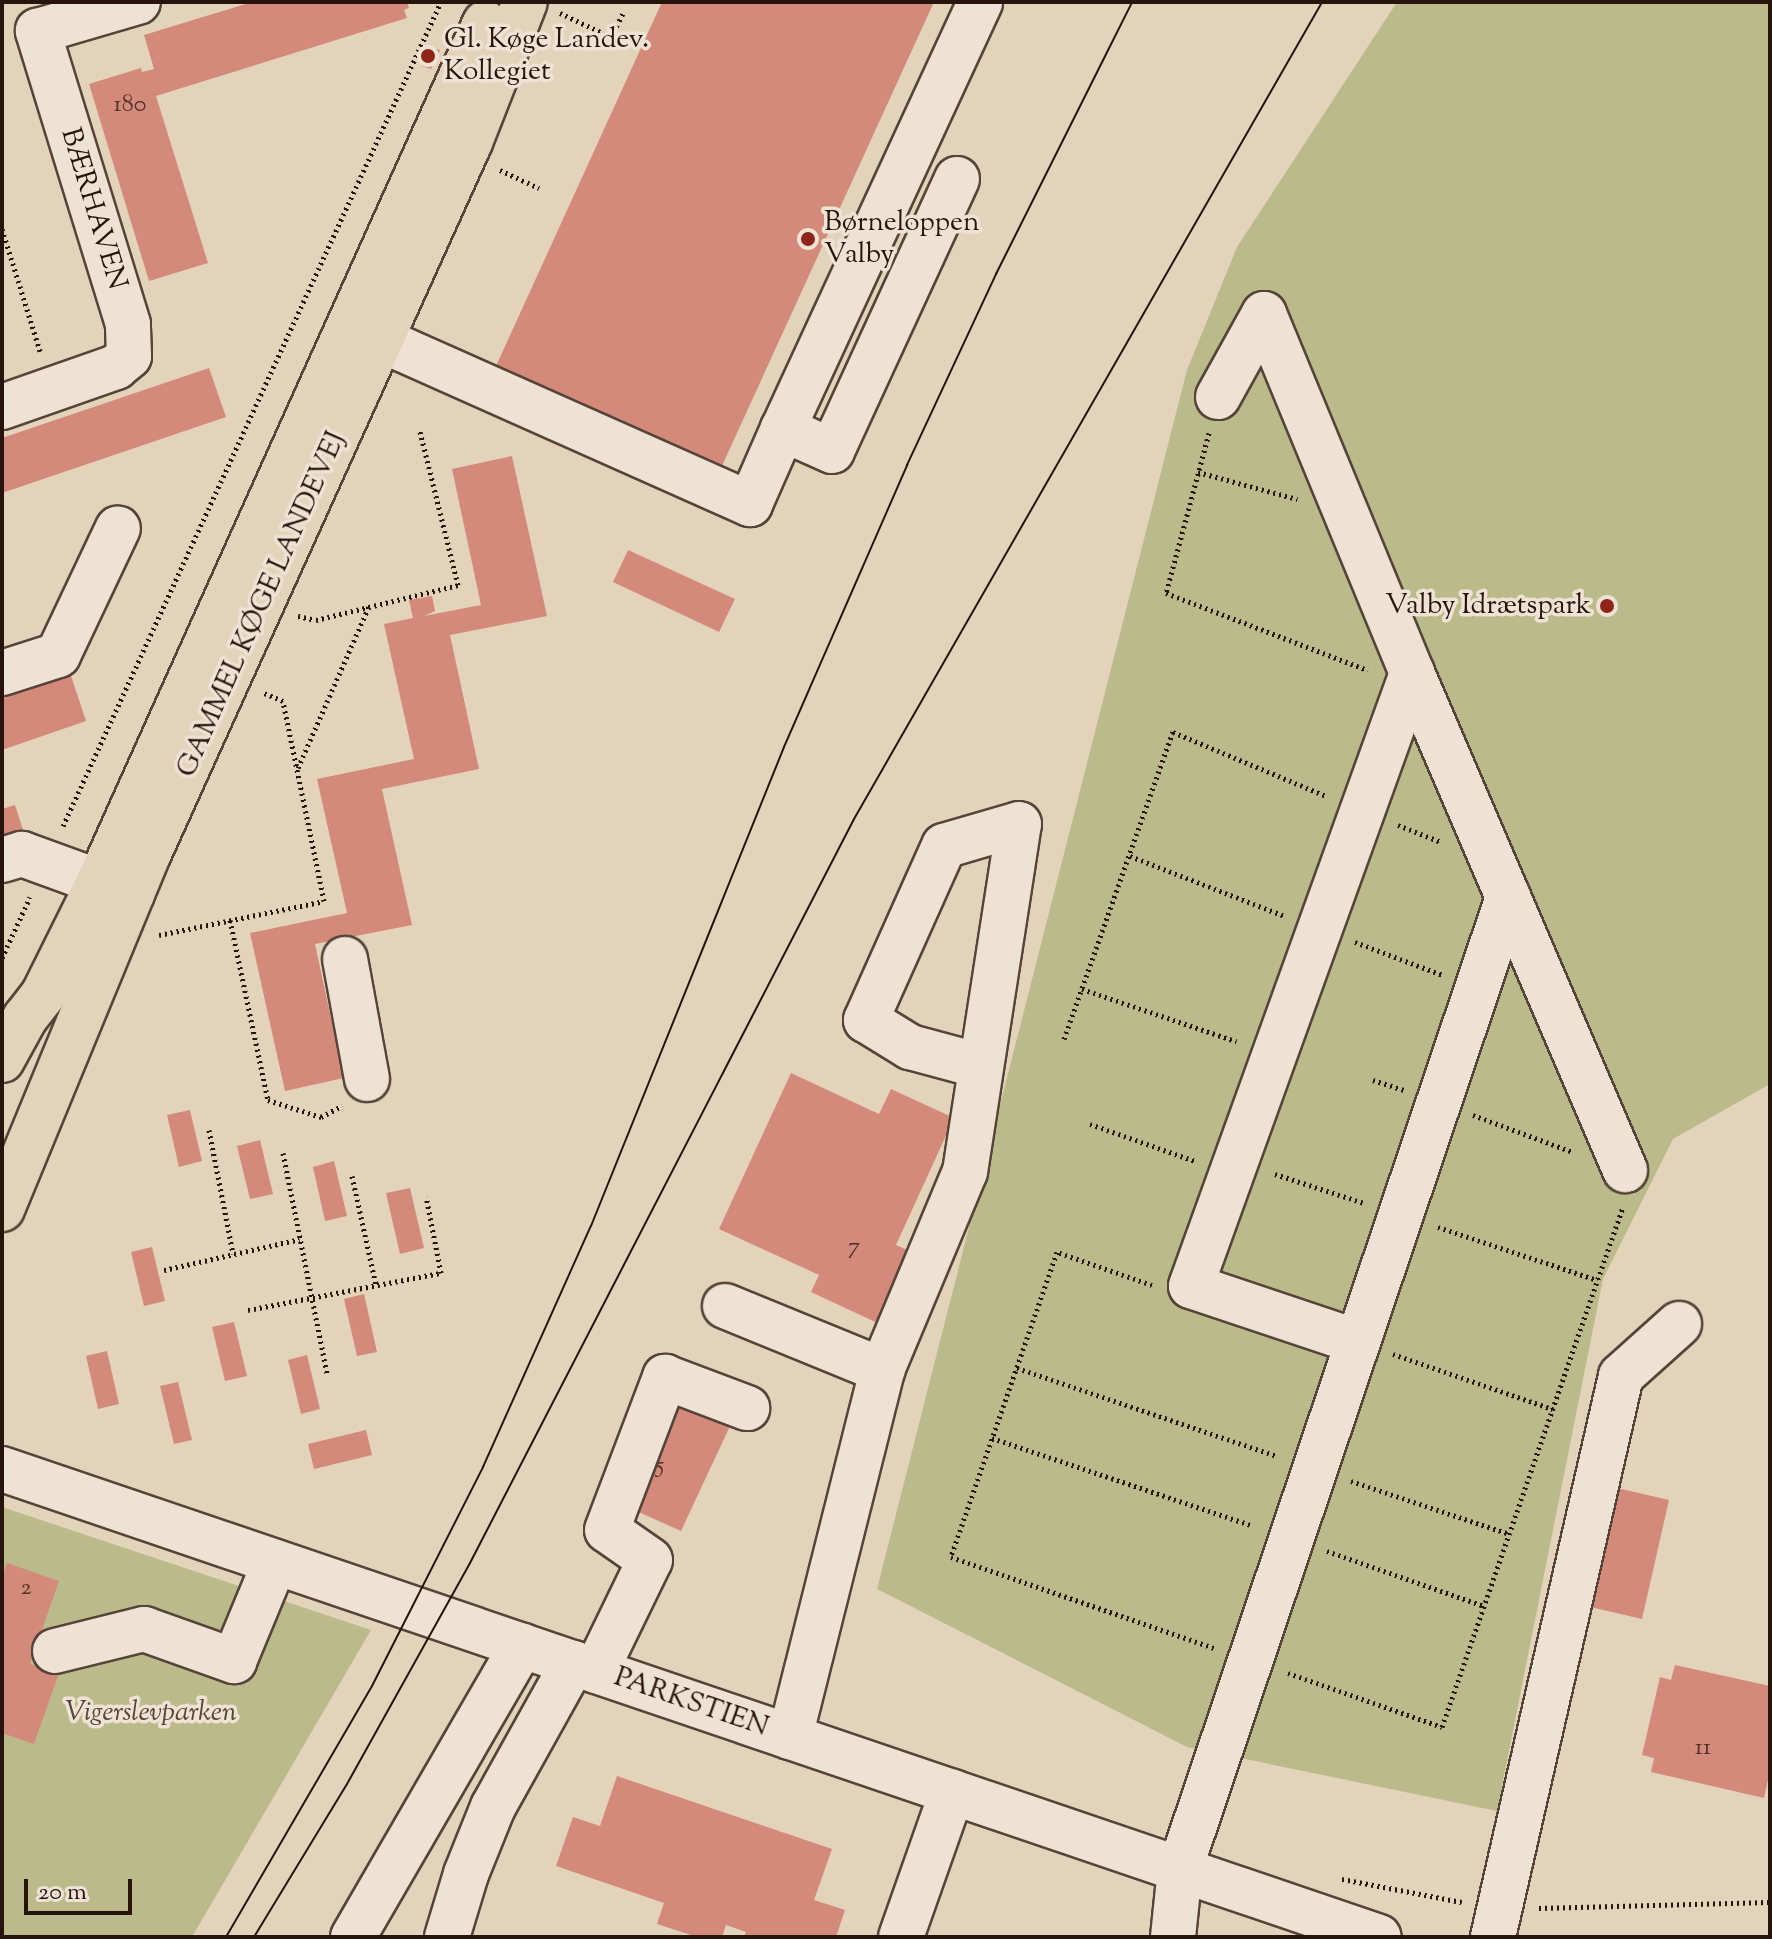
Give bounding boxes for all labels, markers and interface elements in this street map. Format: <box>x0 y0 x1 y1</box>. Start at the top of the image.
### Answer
place label: Gl. Køge Landev. Kollegiet <box>444 23 649 89</box>
marker: Gl. Køge Landev. Kollegiet <box>419 47 437 65</box>
house number: 180 <box>114 92 146 120</box>
street label: BÆRHAVEN <box>52 124 134 294</box>
place label: Børneloppen Valby <box>824 206 980 272</box>
marker: Børneloppen Valby <box>799 230 817 248</box>
street label: GAMMEL KØGE LANDEVEJ <box>171 427 353 783</box>
place label: Valby Idrætspark <box>1385 589 1591 623</box>
marker: Valby Idrætspark <box>1598 597 1616 615</box>
house number: 7 <box>848 1234 860 1262</box>
house number: 5 <box>656 1453 664 1481</box>
house number: 2 <box>20 1575 32 1603</box>
street label: PARKSTIEN <box>610 1661 772 1745</box>
park label: Vigerslevparken <box>65 1696 237 1730</box>
house number: 11 <box>1695 1735 1711 1763</box>
scale bar <box>28 1863 136 1913</box>
text: 20 m <box>38 1876 87 1910</box>

